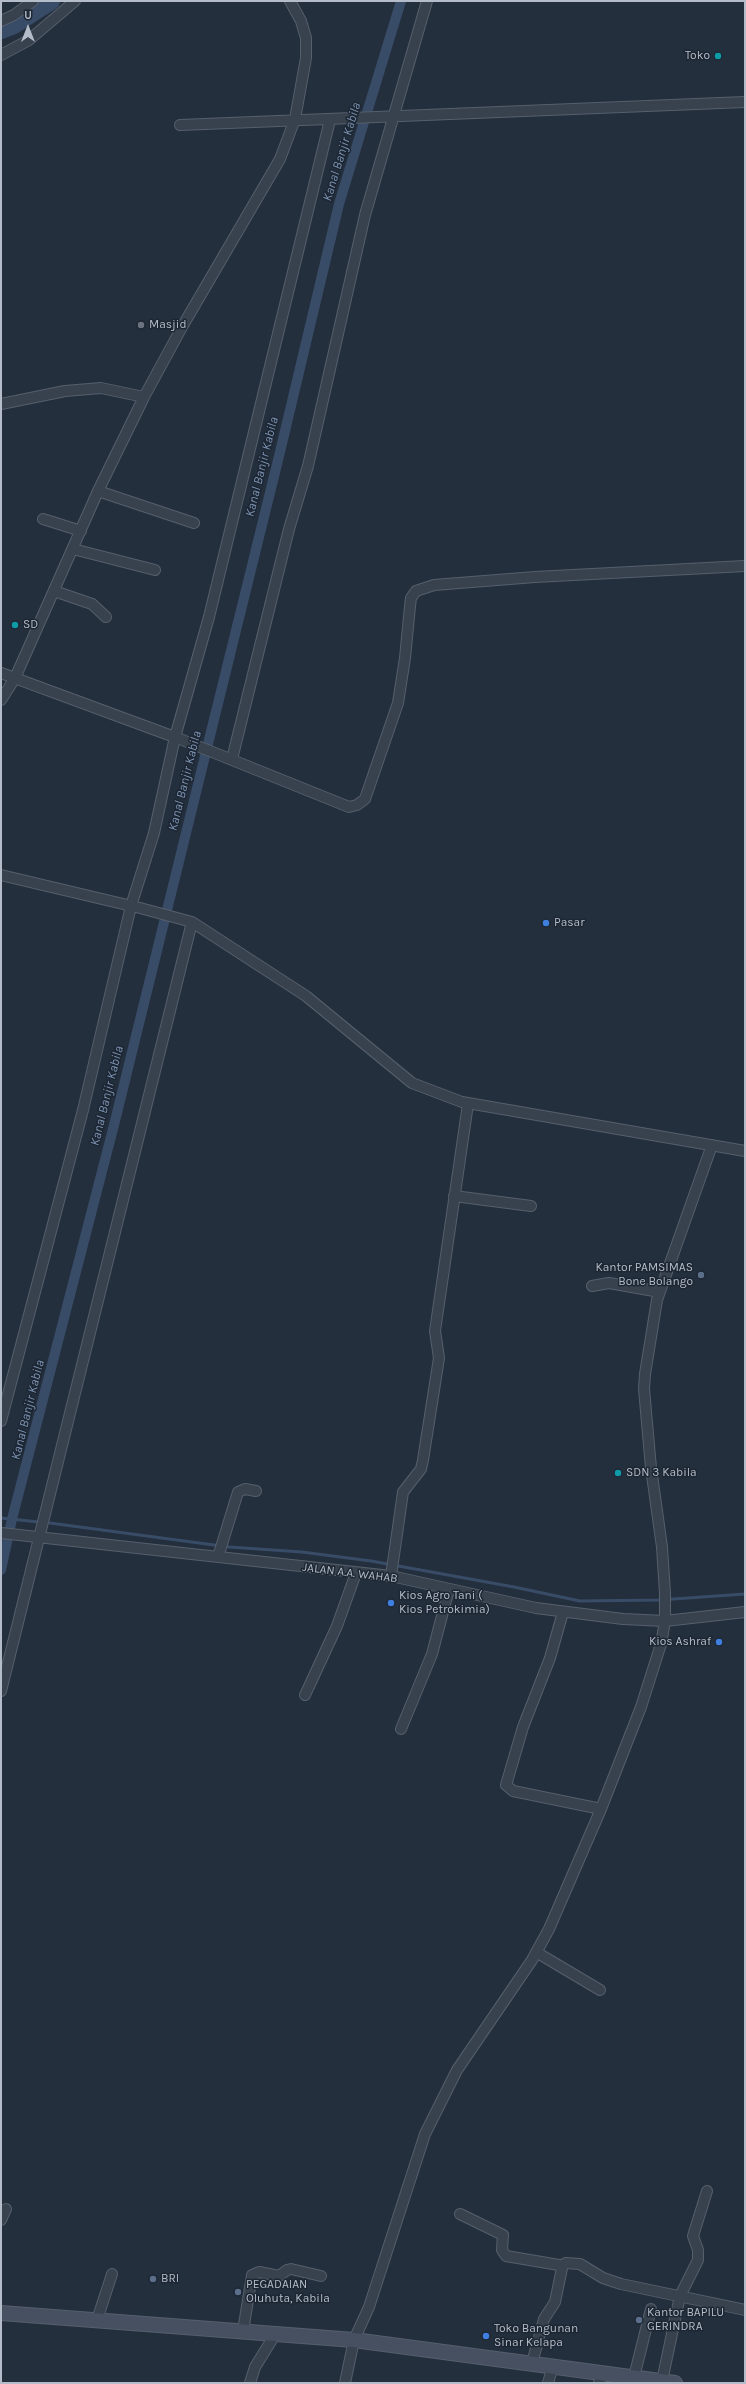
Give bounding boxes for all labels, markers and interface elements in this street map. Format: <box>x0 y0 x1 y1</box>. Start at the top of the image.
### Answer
north arrow <box>8 8 48 48</box>
text: U <box>24 9 32 22</box>
place label: Toko <box>685 49 710 63</box>
marker: Toko <box>713 51 723 61</box>
water label: Kanal Banjir Kabila <box>320 101 364 203</box>
place label: Masjid <box>149 318 187 332</box>
marker: Masjid <box>136 320 146 330</box>
water label: Kanal Banjir Kabila <box>242 415 282 519</box>
place label: SD <box>23 618 38 632</box>
marker: SD <box>10 620 20 630</box>
water label: Kanal Banjir Kabila <box>165 729 205 833</box>
place label: Pasar <box>554 916 584 930</box>
marker: Pasar <box>541 918 551 928</box>
water label: Kanal Banjir Kabila <box>87 1044 127 1148</box>
place label: Kantor PAMSIMAS Bone Bolango <box>595 1261 693 1289</box>
marker: Kantor PAMSIMAS Bone Bolango <box>696 1270 706 1280</box>
water label: Kanal Banjir Kabila <box>8 1358 48 1462</box>
place label: SDN 3 Kabila <box>626 1466 697 1480</box>
marker: SDN 3 Kabila <box>613 1468 623 1478</box>
street label: JALAN A.A. WAHAB <box>302 1560 398 1586</box>
place label: Kios Agro Tani ( Kios Petrokimia) <box>399 1589 490 1617</box>
marker: Kios Agro Tani ( Kios Petrokimia) <box>386 1598 396 1608</box>
place label: Kios Ashraf <box>649 1635 711 1649</box>
marker: Kios Ashraf <box>714 1637 724 1647</box>
place label: BRI <box>161 2272 179 2286</box>
marker: BRI <box>148 2274 158 2284</box>
place label: PEGADAIAN Oluhuta, Kabila <box>246 2278 330 2306</box>
marker: PEGADAIAN Oluhuta, Kabila <box>233 2287 243 2297</box>
place label: Kantor BAPILU GERINDRA <box>647 2306 724 2334</box>
marker: Kantor BAPILU GERINDRA <box>634 2315 644 2325</box>
place label: Toko Bangunan Sinar Kelapa <box>494 2322 578 2350</box>
marker: Toko Bangunan Sinar Kelapa <box>481 2331 491 2341</box>

